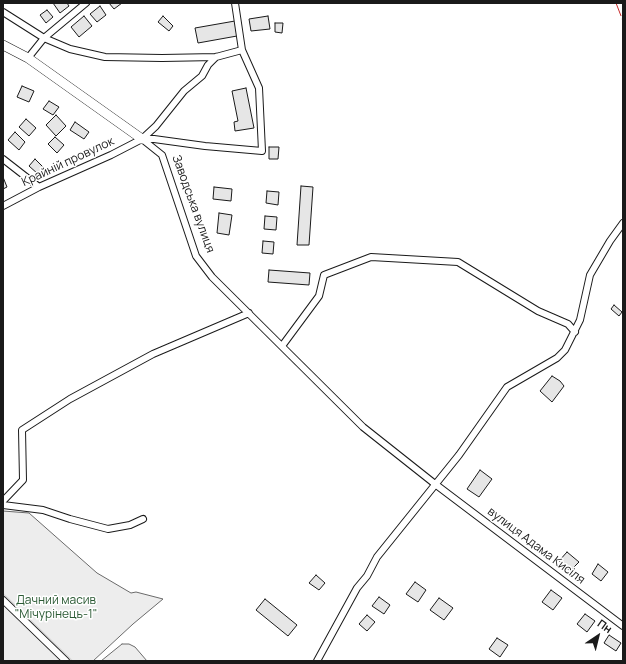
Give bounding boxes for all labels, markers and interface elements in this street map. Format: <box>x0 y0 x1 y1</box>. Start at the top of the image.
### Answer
street label: Крайній провулок <box>19 134 117 190</box>
street label: Заводська вулиця <box>169 153 217 255</box>
street label: вулиця Адама Кисіля <box>484 505 588 587</box>
park label: Дачний масив "Мічурінець-1" <box>15 594 97 622</box>
text: Пн <box>595 615 616 636</box>
north arrow <box>578 616 618 656</box>

